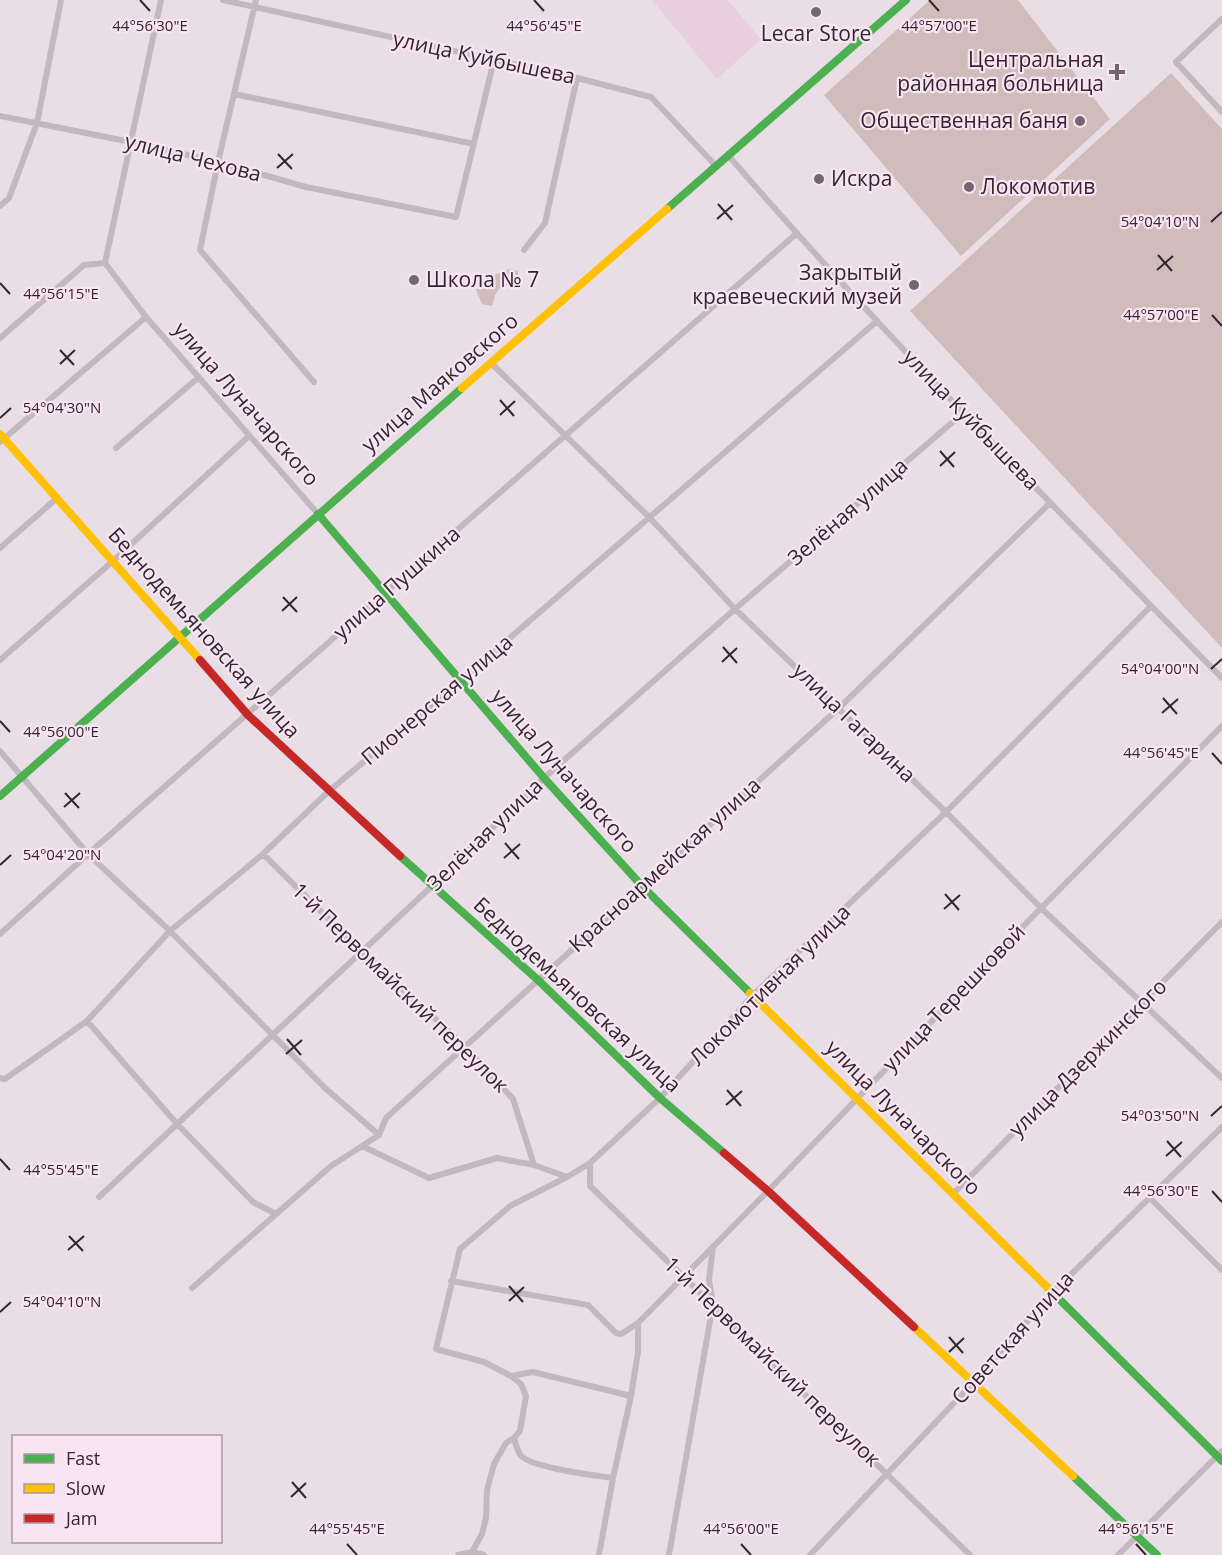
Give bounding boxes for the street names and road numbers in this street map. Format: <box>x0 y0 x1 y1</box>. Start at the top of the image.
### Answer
street label: улица Куйбышева <box>390 24 578 90</box>
street label: улица Чехова <box>122 127 264 188</box>
street label: улица Маяковского <box>355 306 524 458</box>
street label: улица Луначарского <box>168 315 326 491</box>
street label: улица Куйбышева <box>897 343 1046 496</box>
street label: Зелёная улица <box>781 451 913 571</box>
street label: улица Пушкина <box>327 519 466 645</box>
street label: Беднодемьяновская улица <box>103 521 307 744</box>
street label: Пионерская улица <box>355 628 518 771</box>
street label: улица Гагарина <box>787 656 922 788</box>
street label: улица Луначарского <box>486 682 644 858</box>
street label: Красноармейская улица <box>563 771 766 958</box>
street label: Зелёная улица <box>420 772 548 897</box>
street label: 1-й Первомайский переулок <box>286 876 515 1099</box>
street label: Беднодемьяновская улица <box>468 891 688 1098</box>
street label: Локомотивная улица <box>683 898 856 1071</box>
street label: улица Терешковой <box>876 918 1031 1077</box>
street label: улица Дзержинского <box>1002 972 1172 1142</box>
street label: улица Луначарского <box>820 1034 987 1201</box>
street label: 1-й Первомайский переулок <box>658 1250 887 1473</box>
street label: Советская улица <box>945 1265 1080 1410</box>

